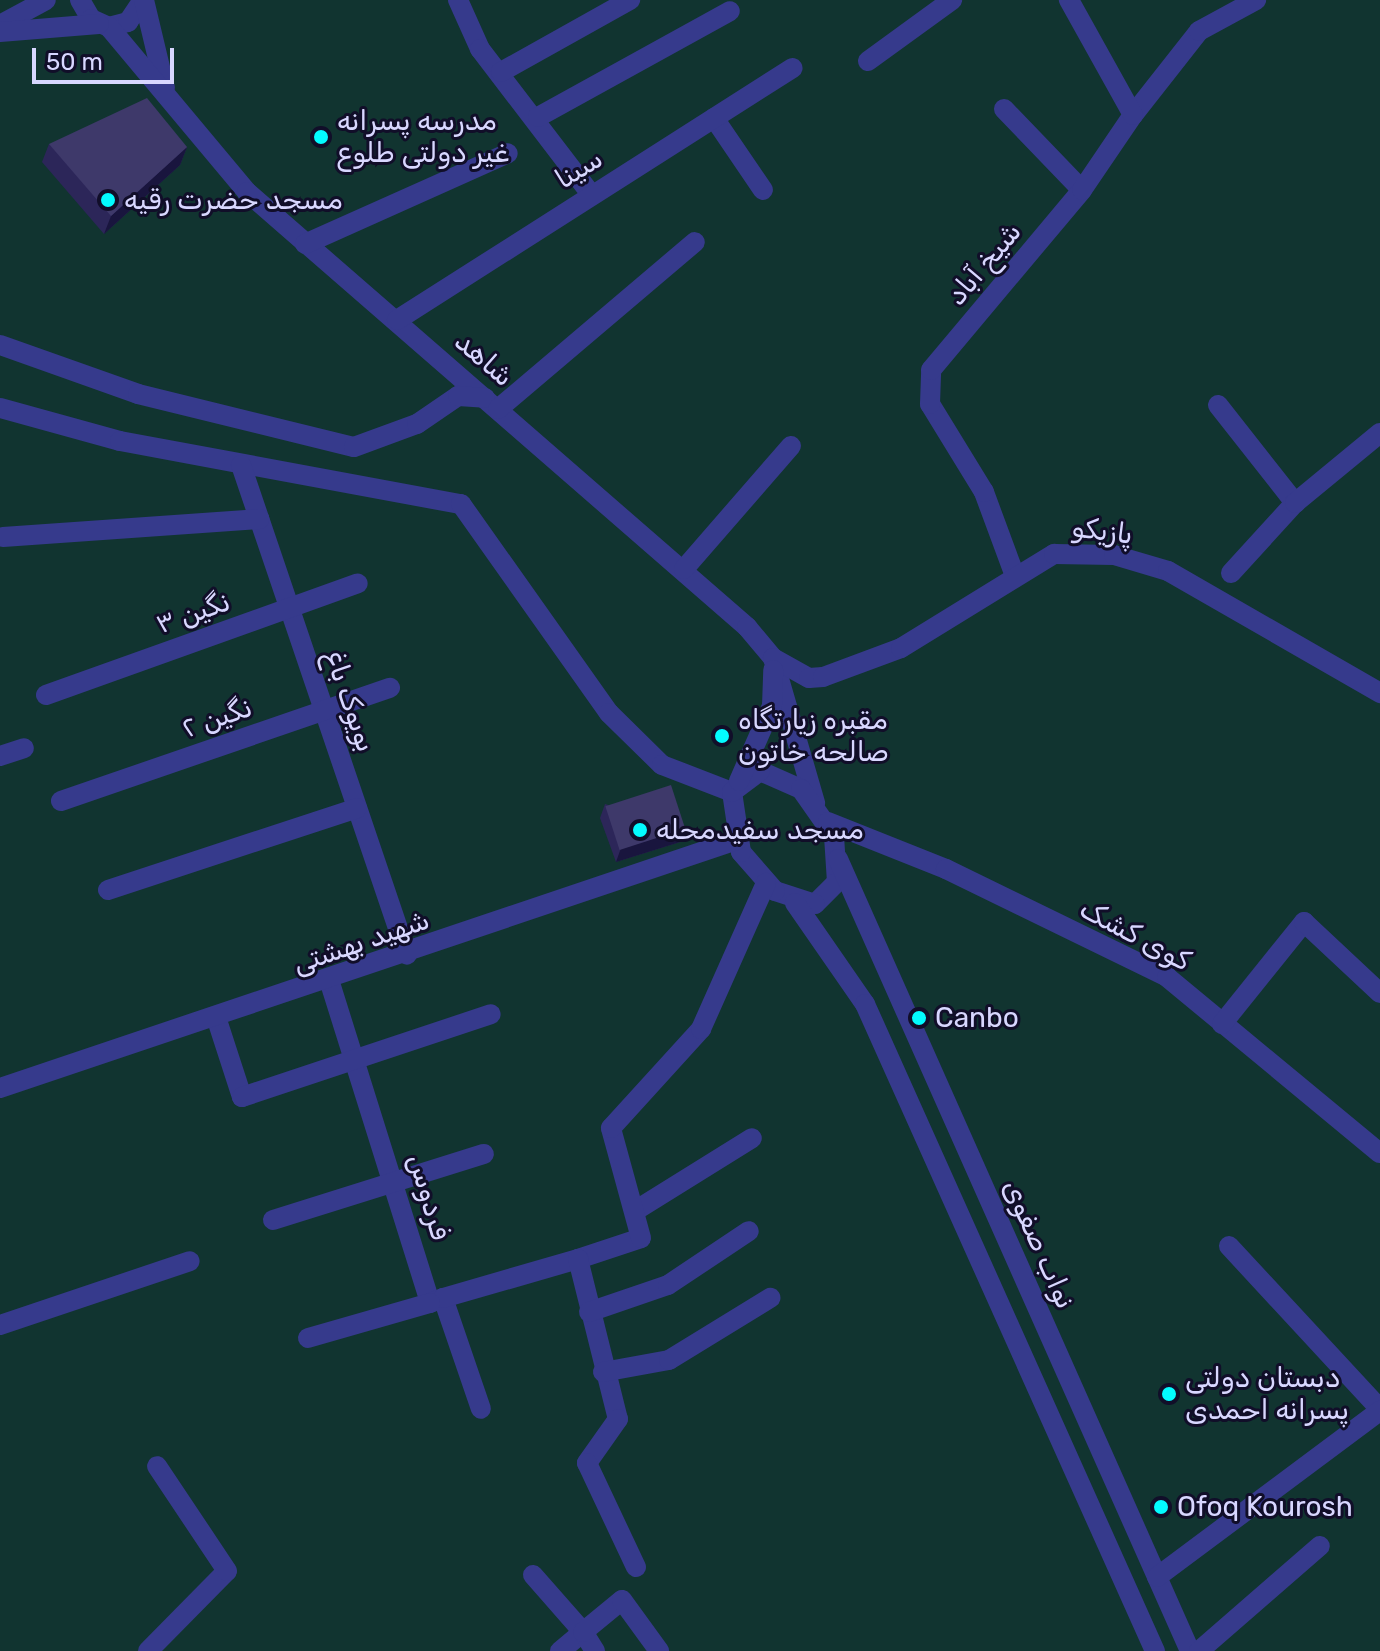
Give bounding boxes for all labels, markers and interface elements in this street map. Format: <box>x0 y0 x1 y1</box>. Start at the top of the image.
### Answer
scale bar <box>36 32 178 82</box>
text: 50 m <box>46 48 103 76</box>
place label: مدرسه پسرانه غیر دولتی طلوع <box>337 104 509 170</box>
marker: مدرسه پسرانه غیر دولتی طلوع <box>312 128 330 146</box>
street label: سینا <box>549 142 609 196</box>
place label: مسجد حضرت رقیه <box>124 183 343 217</box>
marker: مسجد حضرت رقیه <box>99 191 117 209</box>
street label: شیخ آباد <box>940 216 1028 312</box>
street label: شاهد <box>448 324 520 394</box>
street label: پازیکو <box>1070 511 1134 551</box>
street label: نگین ۳ <box>152 585 234 641</box>
street label: بویوک باغ <box>317 646 383 756</box>
street label: نگین ۲ <box>178 690 256 746</box>
place label: مقبره زیارتگاه صالحه خاتون <box>738 703 889 769</box>
marker: مقبره زیارتگاه صالحه خاتون <box>713 727 731 745</box>
place label: مسجد سفیدمحله <box>656 813 864 847</box>
marker: مسجد سفیدمحله <box>631 821 649 839</box>
street label: کوی کشک <box>1074 892 1196 978</box>
street label: شهید بهشتی <box>288 903 434 981</box>
place label: Canbo <box>935 1001 1019 1035</box>
marker: Canbo <box>910 1009 928 1027</box>
street label: فردوس <box>401 1150 457 1244</box>
street label: نواب صفوی <box>996 1174 1082 1314</box>
place label: دبستان دولتی پسرانه احمدی <box>1185 1361 1349 1427</box>
marker: دبستان دولتی پسرانه احمدی <box>1160 1385 1178 1403</box>
place label: Ofoq Kourosh <box>1177 1490 1353 1524</box>
marker: Ofoq Kourosh <box>1152 1498 1170 1516</box>

